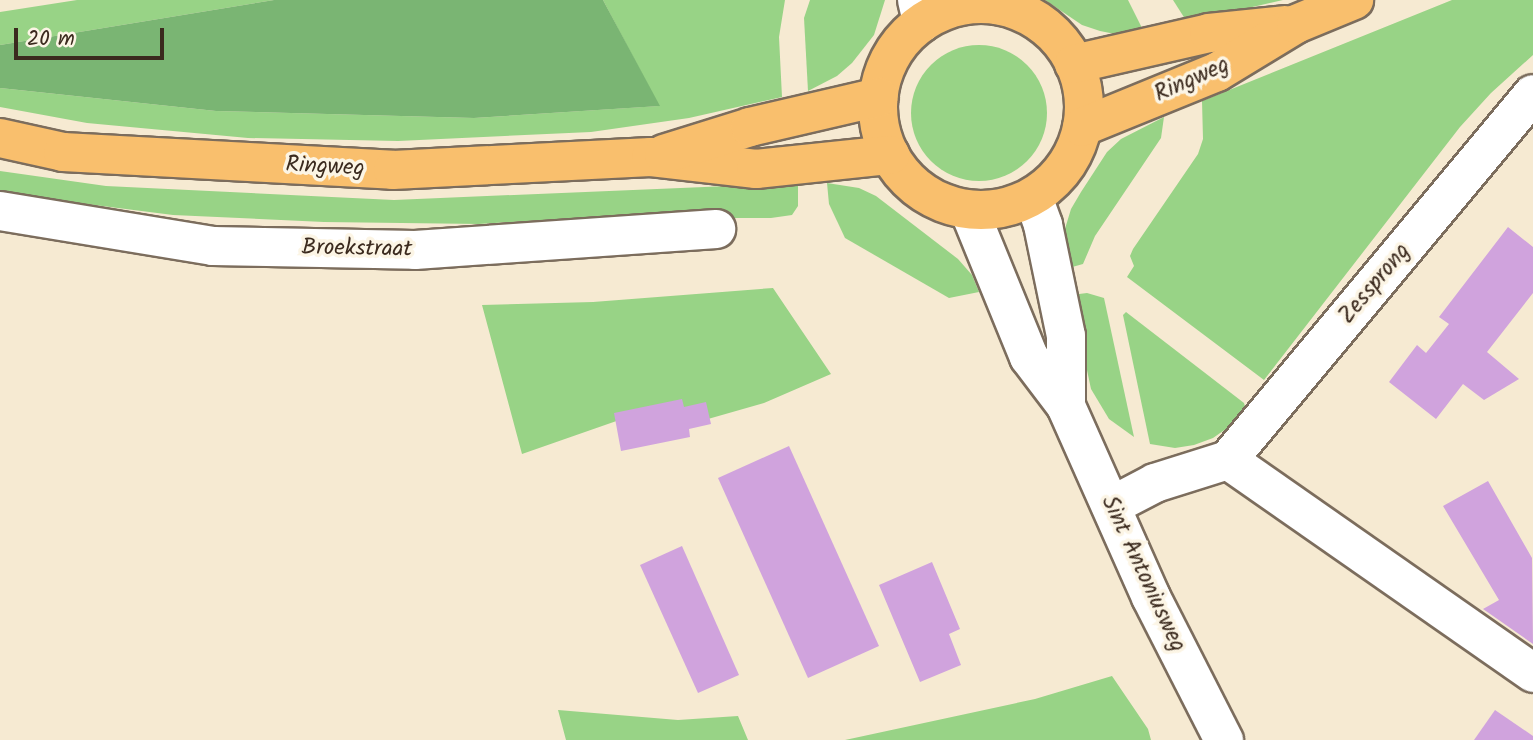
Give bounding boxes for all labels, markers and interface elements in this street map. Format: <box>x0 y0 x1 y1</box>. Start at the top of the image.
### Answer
scale bar <box>18 14 168 58</box>
text: 20 m <box>27 23 75 56</box>
street label: Ringweg <box>1150 51 1234 109</box>
street label: Ringweg <box>285 151 365 183</box>
street label: Broekstraat <box>301 234 413 264</box>
street label: Zessprong <box>1333 238 1417 330</box>
street label: Sint Antoniusweg <box>1095 492 1191 656</box>

